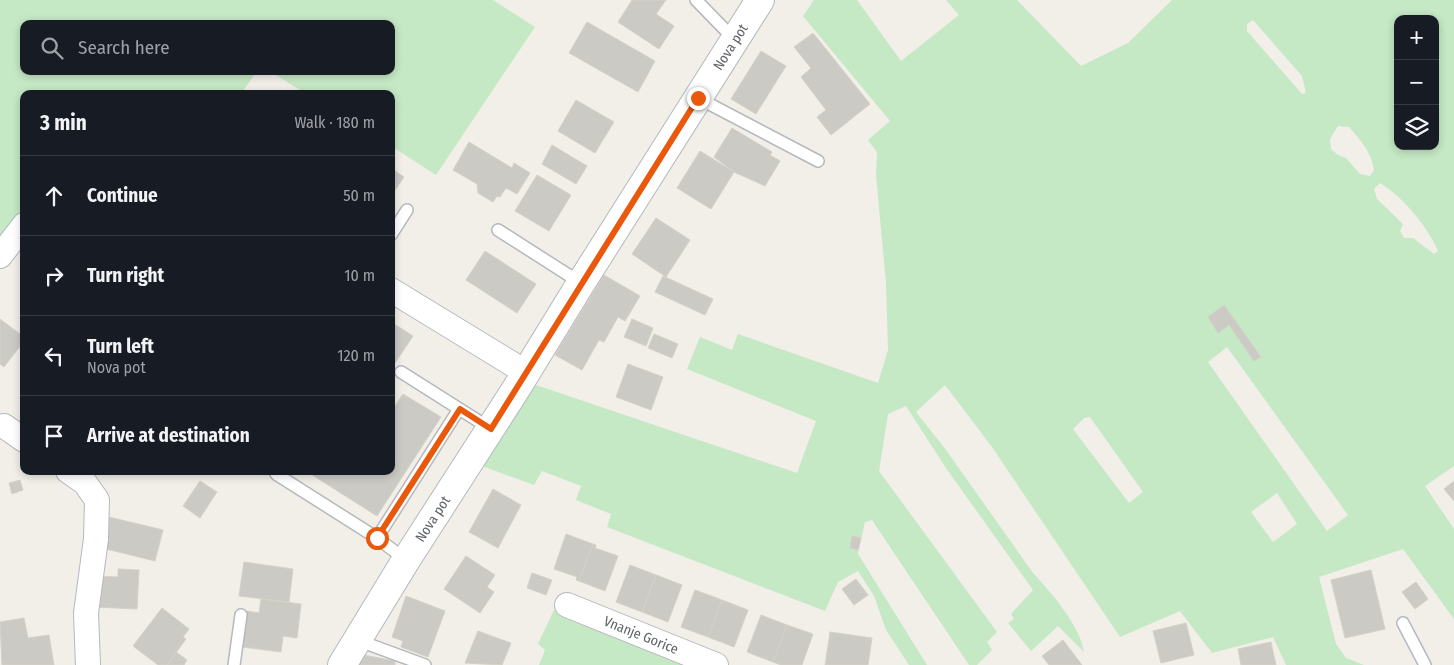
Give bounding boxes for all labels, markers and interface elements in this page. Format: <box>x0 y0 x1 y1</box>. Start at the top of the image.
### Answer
map controls <box>1394 15 1439 150</box>
button: + <box>1394 15 1439 60</box>
search box <box>20 20 395 75</box>
street label: Nova pot <box>710 21 752 73</box>
icon: search <box>38 34 66 62</box>
text: Search here <box>78 36 170 59</box>
button: − <box>1394 60 1439 105</box>
route end <box>687 87 710 110</box>
button: layers <box>1394 105 1439 150</box>
text: 3 min <box>40 110 87 136</box>
text: Walk · 180 m <box>295 113 375 132</box>
icon: ahead <box>40 182 68 210</box>
text: Continue <box>87 184 158 207</box>
text: 50 m <box>343 186 375 205</box>
icon: right <box>40 262 68 290</box>
text: Turn right <box>87 264 164 287</box>
text: 10 m <box>344 266 375 285</box>
text: Turn left <box>87 335 154 358</box>
icon: left <box>40 342 68 370</box>
text: 120 m <box>337 346 375 365</box>
text: Nova pot <box>87 358 146 377</box>
icon: arrive <box>40 422 68 450</box>
text: Arrive at destination <box>87 424 250 447</box>
street label: Nova pot <box>412 492 454 545</box>
route start <box>366 527 389 550</box>
street label: Vnanje Gorice <box>601 613 681 658</box>

